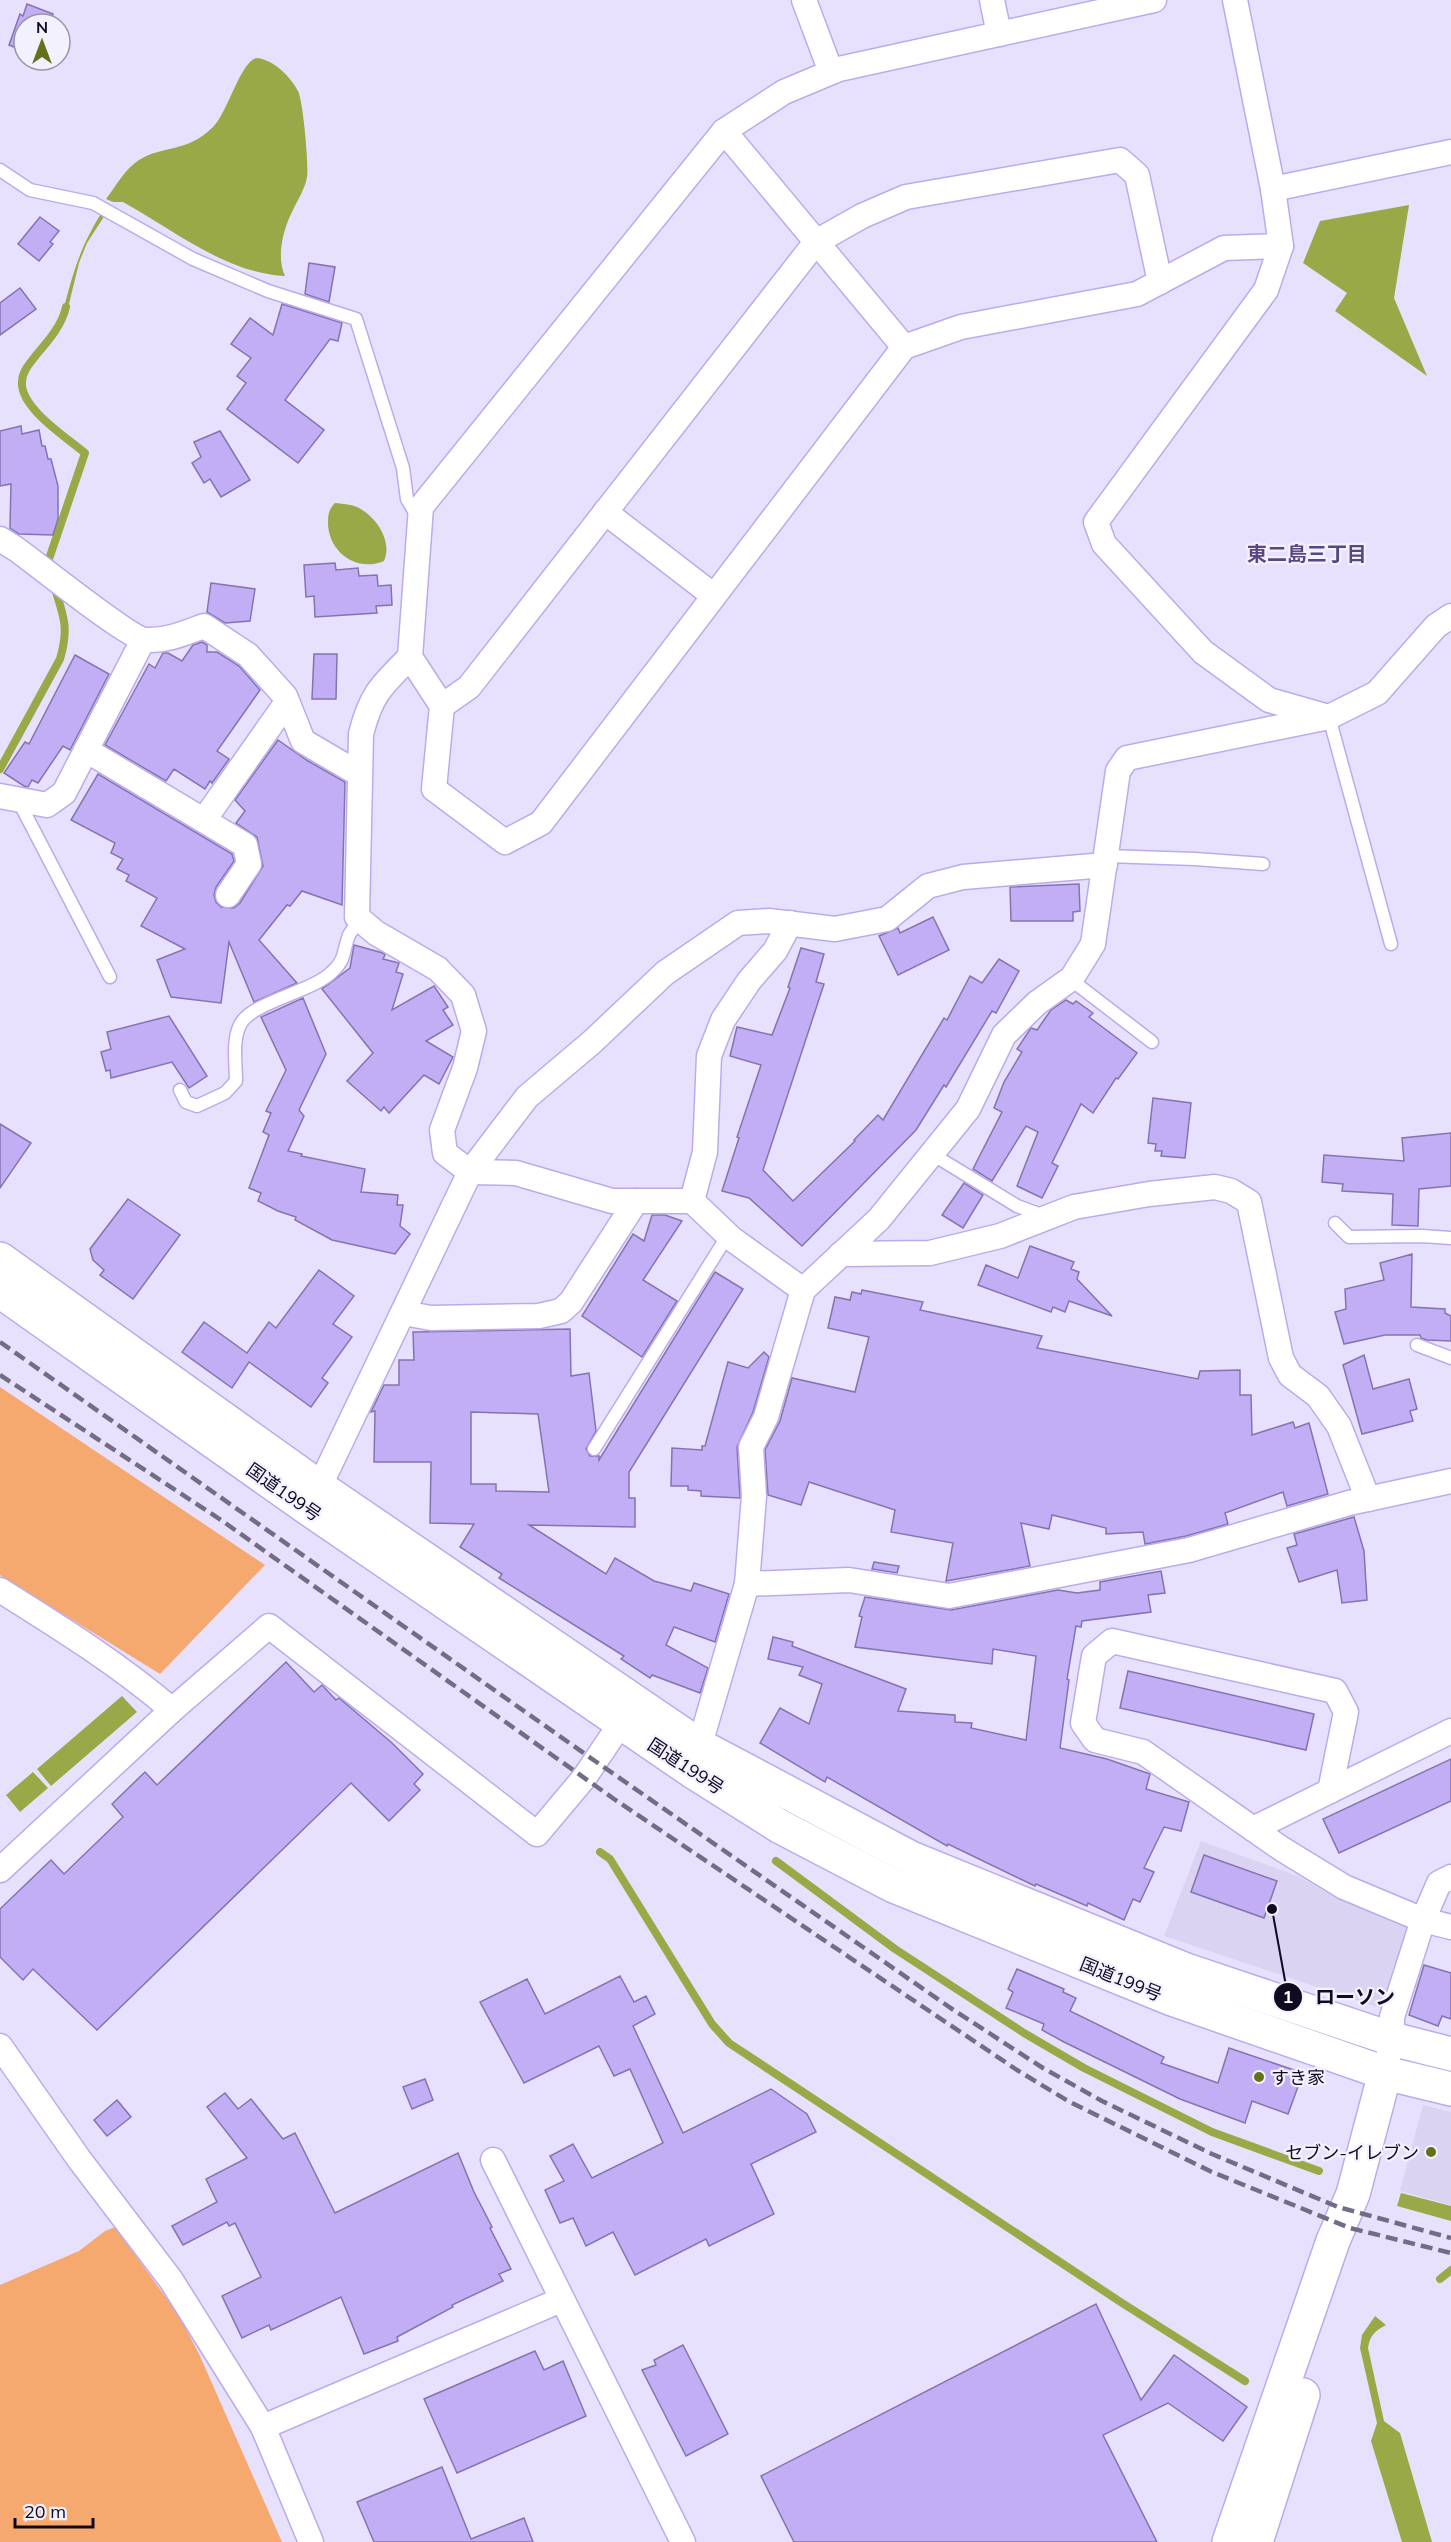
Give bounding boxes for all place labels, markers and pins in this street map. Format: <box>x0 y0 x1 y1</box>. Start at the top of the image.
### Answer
callout: ローソン <box>1273 1978 1407 2016</box>
place label: すき家 <box>1271 2066 1325 2089</box>
marker: すき家 <box>1252 2070 1266 2084</box>
place label: セブン-イレブン <box>1285 2141 1419 2164</box>
marker: セブン-イレブン <box>1424 2145 1438 2159</box>

